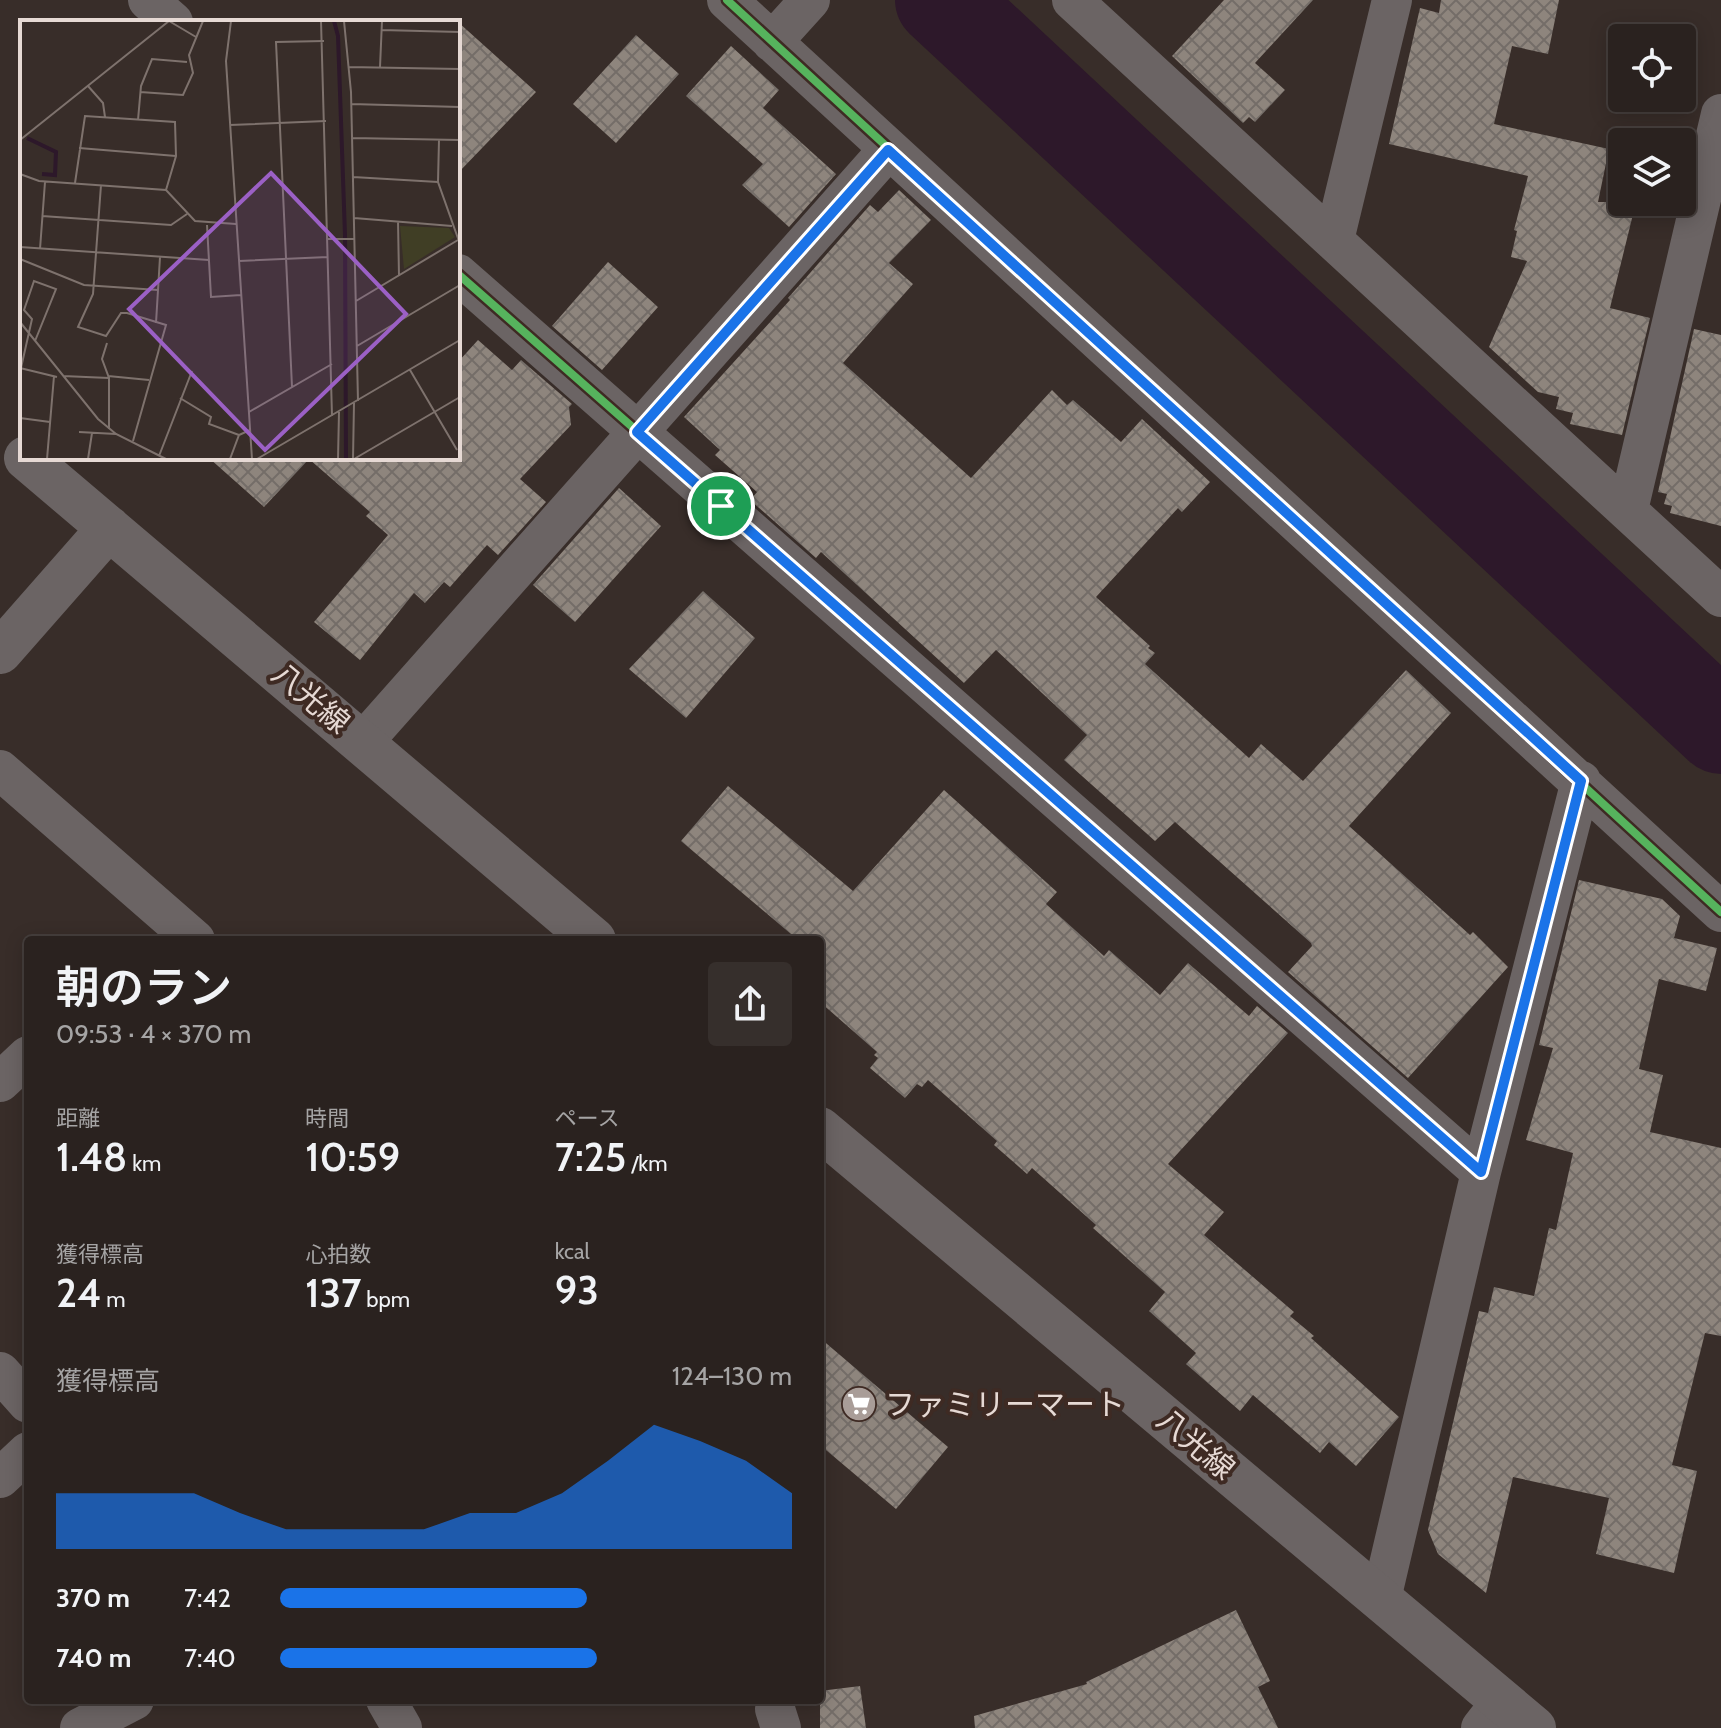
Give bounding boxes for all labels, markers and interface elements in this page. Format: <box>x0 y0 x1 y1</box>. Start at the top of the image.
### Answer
inset map <box>20 20 460 460</box>
map controls <box>1608 24 1696 216</box>
button: locate <box>1608 24 1696 112</box>
button: layers <box>1608 128 1696 216</box>
pin <box>687 472 755 540</box>
icon: arrive <box>699 484 743 528</box>
street label: 八光線 <box>265 655 357 741</box>
text: 朝のラン <box>56 961 232 1014</box>
button: share <box>708 962 792 1046</box>
text: 09:53 · 4 × 370 m <box>56 1018 251 1050</box>
text: 距離 <box>56 1105 100 1132</box>
text: 時間 <box>305 1105 349 1132</box>
text: ペース <box>555 1105 620 1132</box>
text: 1.48 <box>56 1132 127 1181</box>
text: 10:59 <box>305 1132 400 1181</box>
text: 7:25 <box>555 1132 626 1181</box>
text: km <box>127 1150 161 1177</box>
text: /km <box>626 1150 667 1177</box>
text: kcal <box>555 1238 590 1265</box>
text: 獲得標高 <box>56 1241 144 1268</box>
text: 心拍数 <box>305 1241 371 1268</box>
text: 93 <box>555 1265 599 1314</box>
text: 24 <box>56 1268 101 1317</box>
text: 137 <box>305 1268 361 1317</box>
text: m <box>101 1286 126 1313</box>
text: bpm <box>361 1286 410 1313</box>
text: 124–130 m <box>672 1360 792 1392</box>
text: 獲得標高 <box>56 1365 160 1397</box>
supermarket icon: ファミリーマート <box>840 1385 878 1423</box>
place label: ファミリーマート <box>885 1386 1125 1423</box>
street label: 八光線 <box>1150 1401 1242 1487</box>
text: 370 m <box>56 1582 130 1614</box>
text: 7:42 <box>184 1582 231 1614</box>
text: 740 m <box>56 1642 131 1674</box>
text: 7:40 <box>184 1642 236 1674</box>

